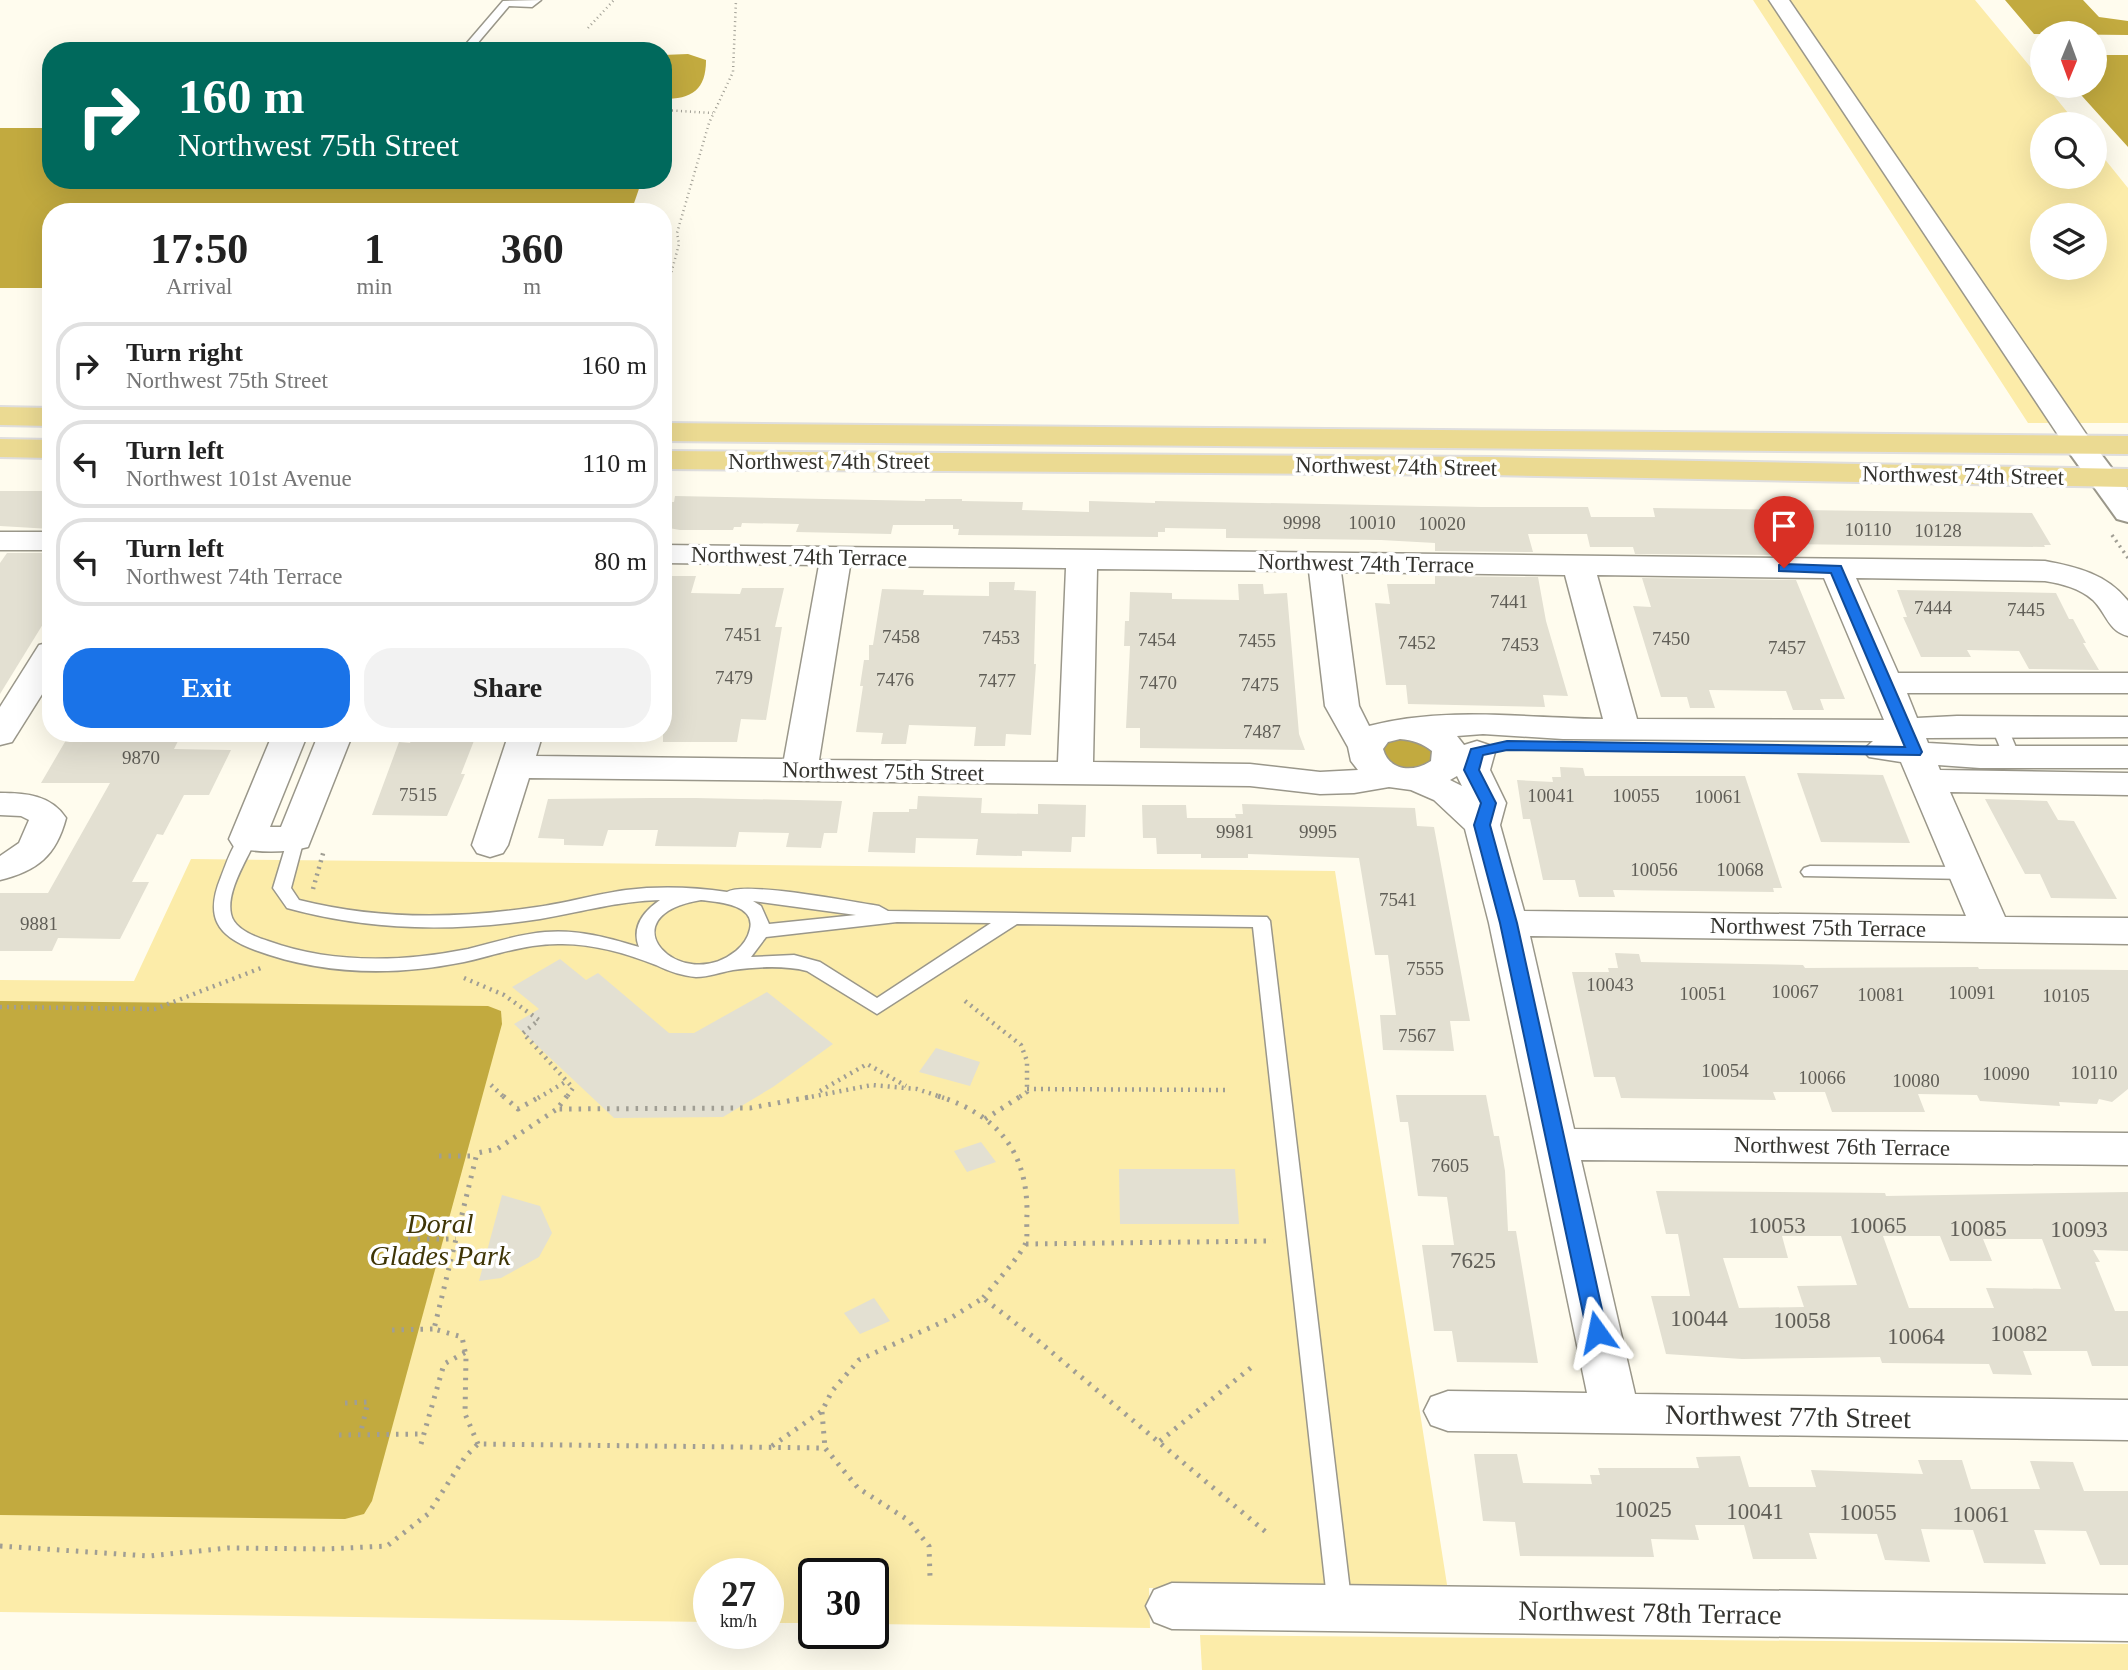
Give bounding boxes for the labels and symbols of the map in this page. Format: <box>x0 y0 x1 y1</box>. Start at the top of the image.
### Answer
north arrow <box>2030 21 2107 98</box>
street label: Northwest 74th Street <box>728 449 931 474</box>
street label: Northwest 74th Street <box>1295 452 1498 481</box>
street label: Northwest 74th Street <box>1862 461 2065 490</box>
pin <box>1754 496 1814 568</box>
house number: 9998 <box>1283 512 1321 533</box>
house number: 10010 <box>1348 512 1396 533</box>
house number: 10020 <box>1418 513 1466 534</box>
house number: 10110 <box>1845 519 1891 540</box>
house number: 10128 <box>1914 520 1962 541</box>
street label: Northwest 74th Terrace <box>691 542 907 571</box>
street label: Northwest 74th Terrace <box>1258 549 1474 578</box>
house number: 7441 <box>1490 591 1528 612</box>
house number: 7444 <box>1914 597 1953 618</box>
house number: 7445 <box>2007 599 2045 620</box>
house number: 7451 <box>724 624 762 645</box>
house number: 7458 <box>882 626 920 647</box>
house number: 7453 <box>982 627 1020 648</box>
house number: 7450 <box>1652 628 1690 649</box>
house number: 7454 <box>1138 629 1177 650</box>
house number: 7455 <box>1238 630 1276 651</box>
house number: 7452 <box>1398 632 1436 653</box>
house number: 7453 <box>1501 634 1539 655</box>
house number: 7457 <box>1768 637 1806 658</box>
house number: 7479 <box>715 667 753 688</box>
house number: 7476 <box>876 669 914 690</box>
house number: 7477 <box>978 670 1016 691</box>
house number: 7470 <box>1139 672 1177 693</box>
house number: 7475 <box>1241 674 1279 695</box>
house number: 7487 <box>1243 721 1281 742</box>
house number: 9870 <box>122 747 160 768</box>
street label: Northwest 75th Street <box>782 757 985 786</box>
house number: 7515 <box>399 784 437 805</box>
house number: 10041 <box>1527 785 1575 806</box>
house number: 10055 <box>1612 785 1660 806</box>
house number: 10061 <box>1694 786 1742 807</box>
house number: 9981 <box>1216 821 1254 842</box>
house number: 9995 <box>1299 821 1337 842</box>
house number: 10056 <box>1630 859 1678 880</box>
house number: 10068 <box>1716 859 1764 880</box>
house number: 7541 <box>1379 889 1417 910</box>
house number: 9881 <box>20 913 58 934</box>
street label: Northwest 75th Terrace <box>1710 913 1926 942</box>
house number: 7555 <box>1406 958 1444 979</box>
house number: 10043 <box>1586 974 1634 995</box>
house number: 10067 <box>1771 981 1819 1002</box>
house number: 10091 <box>1948 982 1996 1003</box>
house number: 10051 <box>1679 983 1727 1004</box>
house number: 10081 <box>1857 984 1905 1005</box>
house number: 10105 <box>2042 985 2090 1006</box>
house number: 7567 <box>1398 1025 1436 1046</box>
house number: 10054 <box>1701 1060 1749 1081</box>
house number: 10110 <box>2071 1062 2117 1083</box>
house number: 10090 <box>1982 1063 2030 1084</box>
house number: 10066 <box>1798 1067 1846 1088</box>
house number: 10080 <box>1892 1070 1940 1091</box>
street label: Northwest 76th Terrace <box>1734 1132 1950 1161</box>
house number: 7605 <box>1431 1155 1469 1176</box>
park label: Doral Glades Park <box>370 1208 511 1271</box>
house number: 10053 <box>1748 1213 1806 1238</box>
house number: 10065 <box>1849 1213 1907 1238</box>
house number: 10085 <box>1949 1216 2007 1241</box>
house number: 10093 <box>2050 1217 2108 1242</box>
house number: 7625 <box>1450 1248 1496 1273</box>
position arrow <box>1560 1295 1634 1369</box>
house number: 10044 <box>1670 1306 1728 1331</box>
house number: 10058 <box>1773 1308 1831 1333</box>
house number: 10082 <box>1990 1321 2048 1346</box>
house number: 10064 <box>1887 1324 1945 1349</box>
street label: Northwest 77th Street <box>1665 1399 1911 1434</box>
house number: 10025 <box>1614 1497 1672 1522</box>
house number: 10041 <box>1726 1499 1784 1524</box>
house number: 10055 <box>1839 1500 1897 1525</box>
house number: 10061 <box>1952 1502 2010 1527</box>
speed limit sign: 30 <box>798 1558 889 1649</box>
street label: Northwest 78th Terrace <box>1518 1595 1782 1630</box>

